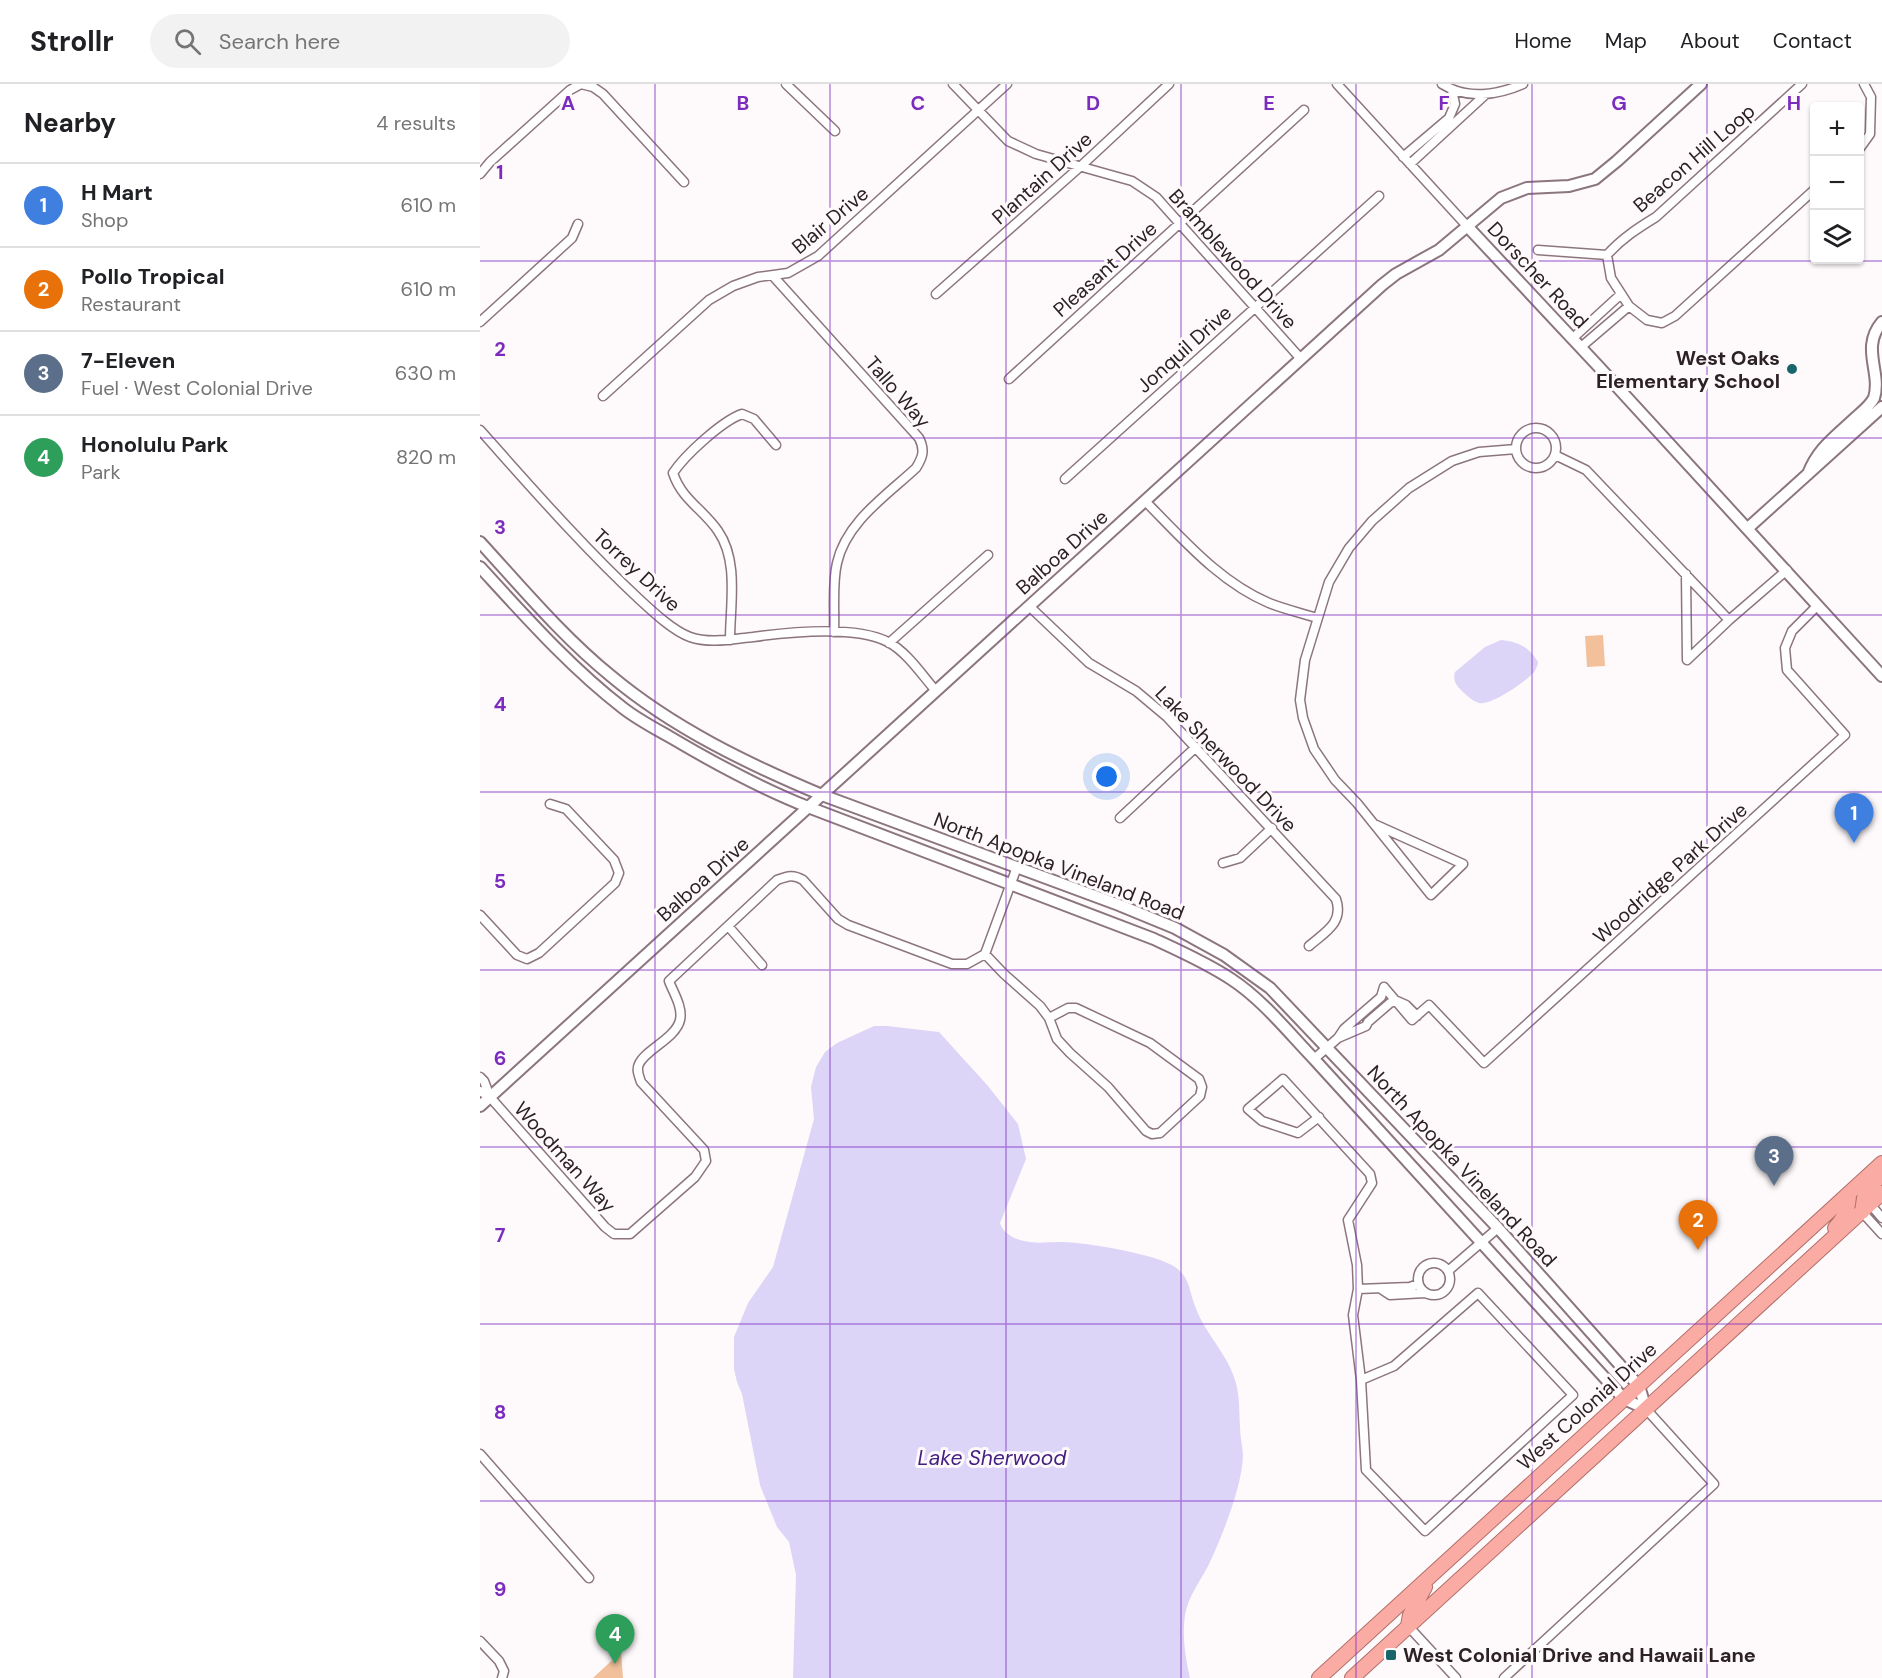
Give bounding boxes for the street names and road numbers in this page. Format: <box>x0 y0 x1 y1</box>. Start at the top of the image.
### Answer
street label: Beacon Hill Loop <box>1628 98 1760 218</box>
street label: Plantain Drive <box>986 126 1098 230</box>
street label: Blair Drive <box>786 180 874 260</box>
street label: Bramblewood Drive <box>1163 183 1303 335</box>
street label: Pleasant Drive <box>1048 215 1162 323</box>
street label: Dorscher Road <box>1482 216 1594 334</box>
street label: Jonquil Drive <box>1131 299 1237 399</box>
street label: Tallo Way <box>860 351 936 433</box>
street label: Balboa Drive <box>1010 504 1114 600</box>
street label: Torrey Drive <box>588 523 686 617</box>
street label: Lake Sherwood Drive <box>1150 681 1302 837</box>
street label: Woodridge Park Drive <box>1587 797 1753 949</box>
street label: North Apopka Vineland Road <box>930 806 1188 926</box>
street label: Balboa Drive <box>651 831 755 927</box>
street label: North Apopka Vineland Road <box>1362 1060 1562 1272</box>
street label: Woodman Way <box>508 1096 622 1218</box>
street label: West Colonial Drive <box>1512 1336 1662 1476</box>

